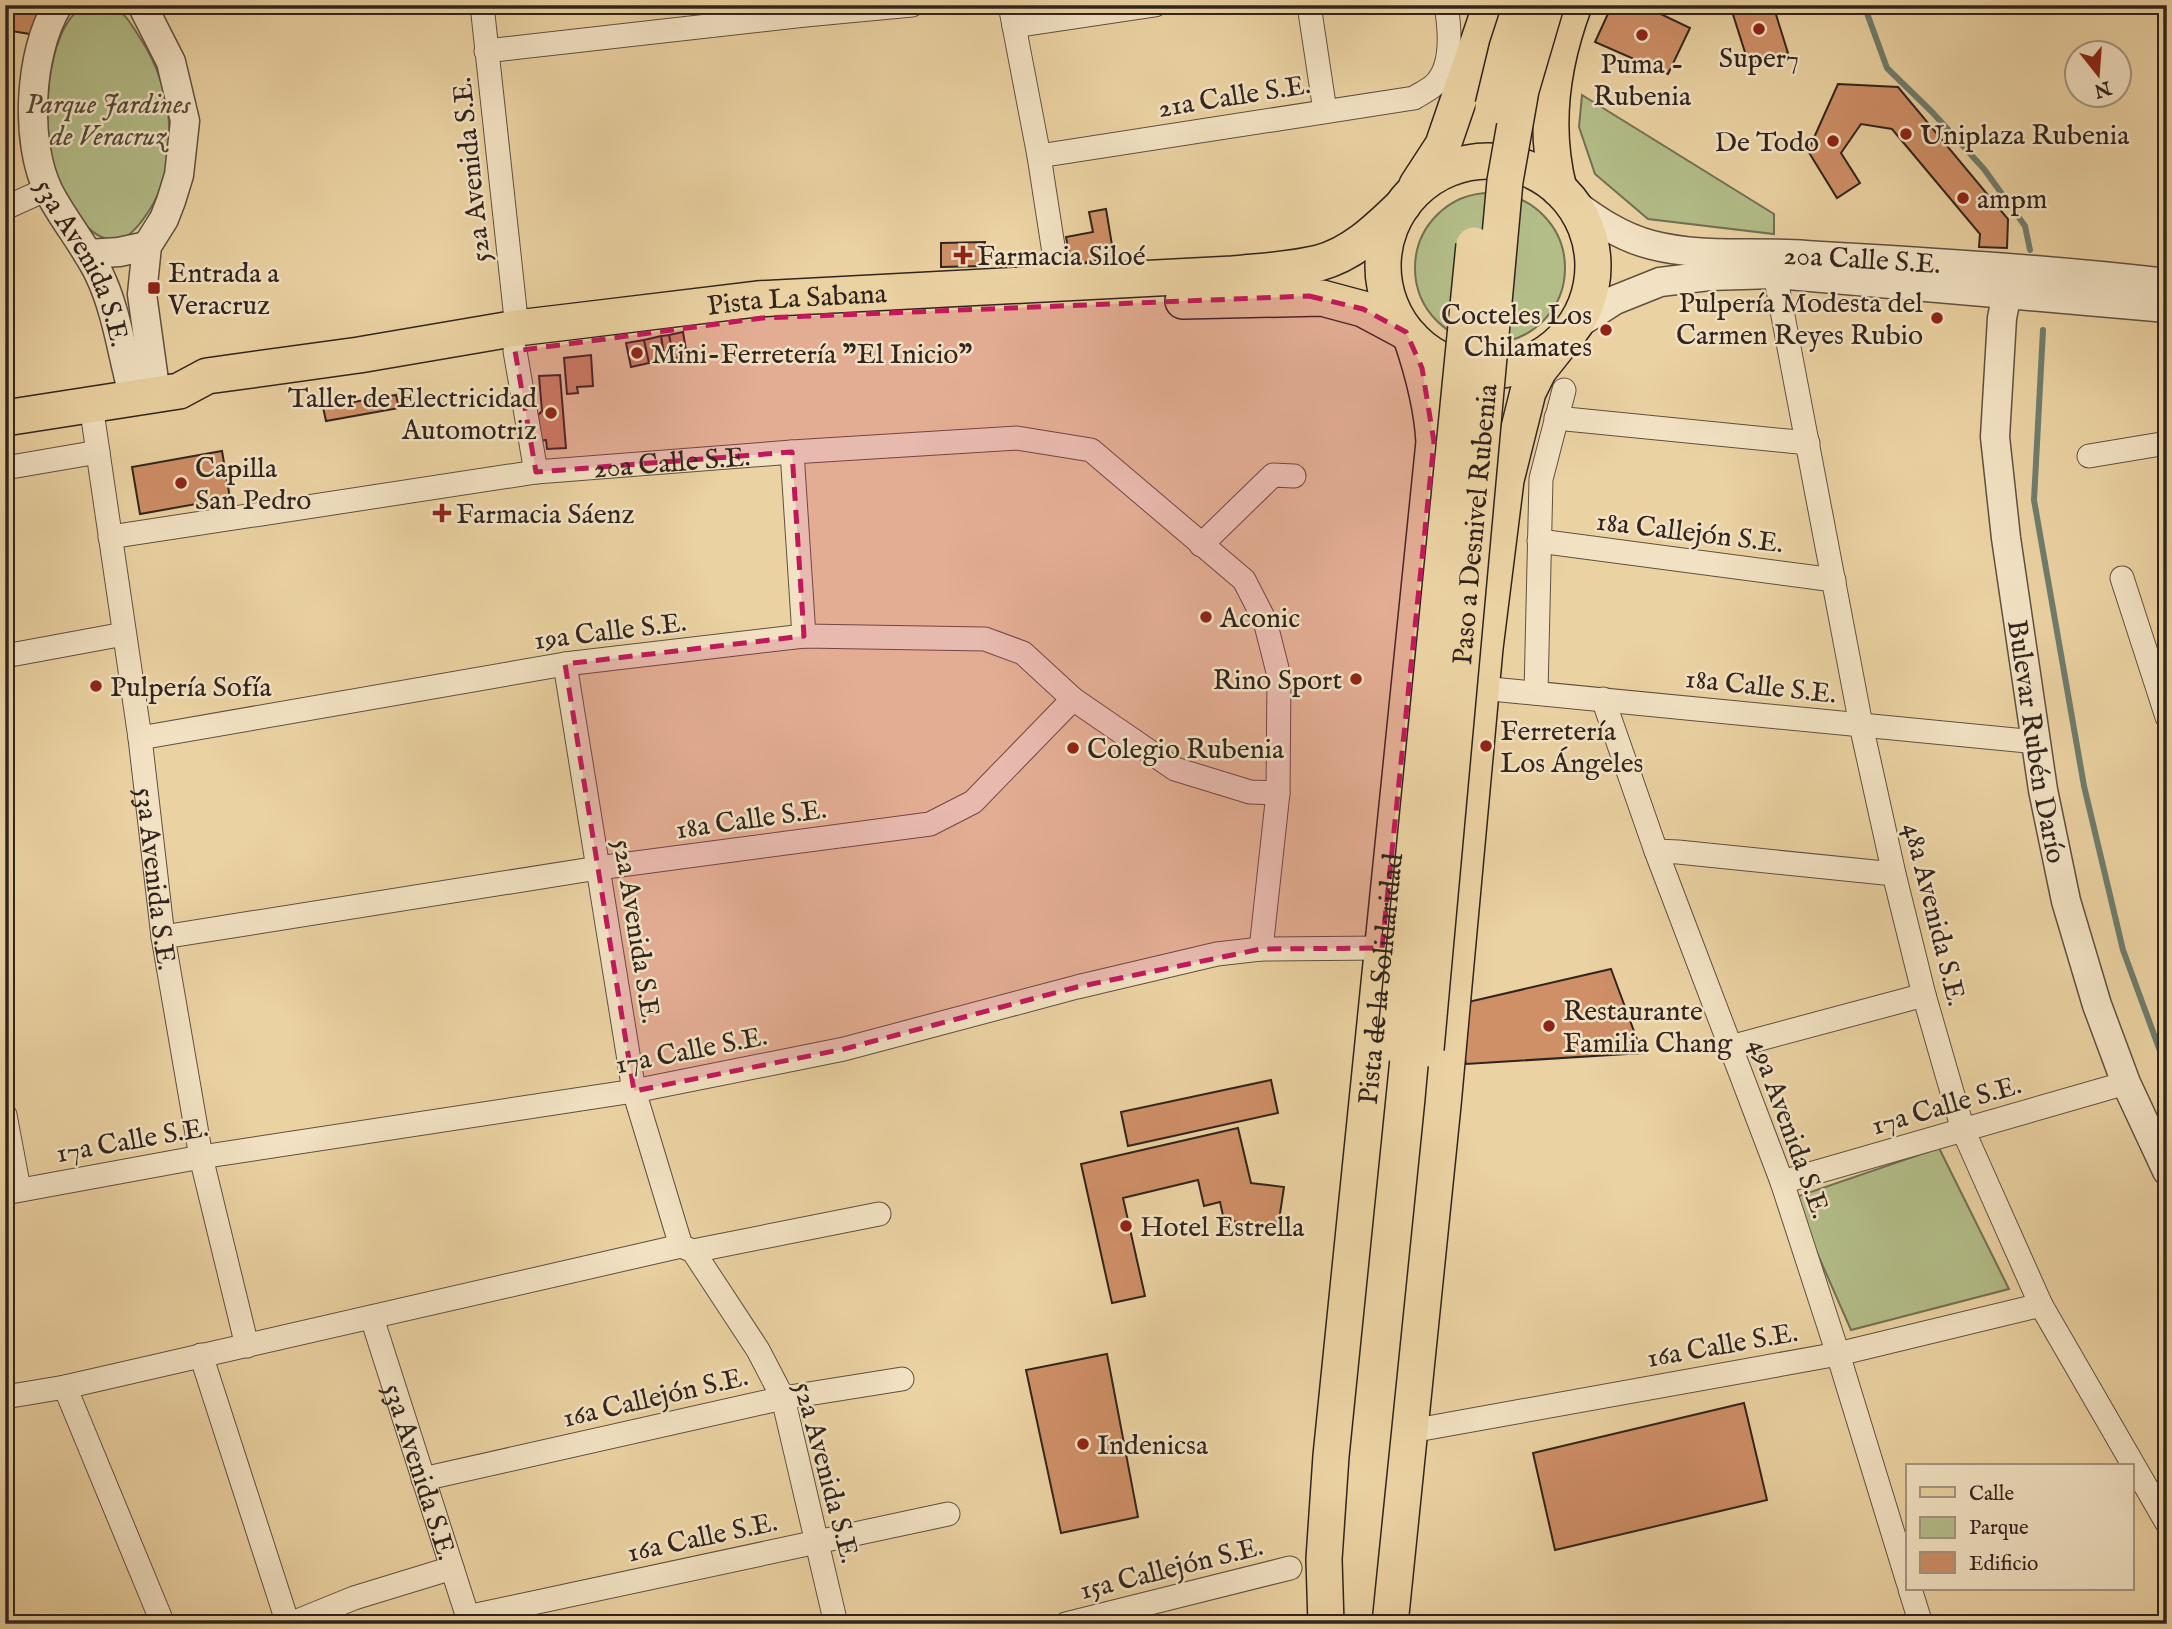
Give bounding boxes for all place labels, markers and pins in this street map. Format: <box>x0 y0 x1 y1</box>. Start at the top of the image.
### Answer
marker: Super7 <box>1751 21 1767 37</box>
marker: Puma - Rubenia <box>1634 27 1650 43</box>
place label: Super7 <box>1719 42 1799 77</box>
place label: Puma - Rubenia <box>1593 48 1692 115</box>
place label: Uniplaza Rubenia <box>1920 119 2130 154</box>
place label: De Todo <box>1715 126 1819 161</box>
marker: Uniplaza Rubenia <box>1898 126 1914 142</box>
marker: De Todo <box>1825 133 1841 149</box>
place label: ampm <box>1977 183 2047 218</box>
marker: ampm <box>1955 190 1971 206</box>
place label: Farmacia Siloé <box>977 240 1146 275</box>
marker: Farmacia Siloé <box>955 247 971 263</box>
place label: Entrada a Veracruz <box>167 257 280 324</box>
marker: Entrada a Veracruz <box>146 280 162 296</box>
place label: Pulpería Modesta del Carmen Reyes Rubio <box>1676 287 1923 354</box>
place label: Cocteles Los Chilamates <box>1441 299 1592 366</box>
marker: Pulpería Modesta del Carmen Reyes Rubio <box>1929 310 1945 326</box>
marker: Cocteles Los Chilamates <box>1598 322 1614 338</box>
place label: Mini-Ferretería "El Inicio" <box>651 338 972 373</box>
marker: Mini-Ferretería "El Inicio" <box>629 345 645 361</box>
place label: Taller de Electricidad Automotriz <box>288 382 537 449</box>
marker: Taller de Electricidad Automotriz <box>543 405 559 421</box>
place label: Capilla San Pedro <box>195 452 311 519</box>
marker: Capilla San Pedro <box>173 475 189 491</box>
place label: Farmacia Sáenz <box>456 498 634 533</box>
marker: Farmacia Sáenz <box>434 505 450 521</box>
place label: Aconic <box>1219 602 1300 637</box>
marker: Aconic <box>1198 609 1214 625</box>
place label: Rino Sport <box>1213 664 1342 699</box>
place label: Pulpería Sofía <box>110 671 272 706</box>
marker: Rino Sport <box>1348 671 1364 687</box>
marker: Pulpería Sofía <box>88 678 104 694</box>
place label: Ferretería Los Ángeles <box>1500 715 1643 782</box>
place label: Colegio Rubenia <box>1087 733 1285 768</box>
marker: Ferretería Los Ángeles <box>1478 738 1494 754</box>
marker: Colegio Rubenia <box>1065 740 1081 756</box>
place label: Restaurante Familia Chang <box>1563 995 1733 1062</box>
marker: Restaurante Familia Chang <box>1541 1018 1557 1034</box>
place label: Hotel Estrella <box>1140 1211 1305 1246</box>
marker: Hotel Estrella <box>1118 1218 1134 1234</box>
place label: Indenicsa <box>1097 1429 1209 1464</box>
marker: Indenicsa <box>1075 1436 1091 1452</box>

